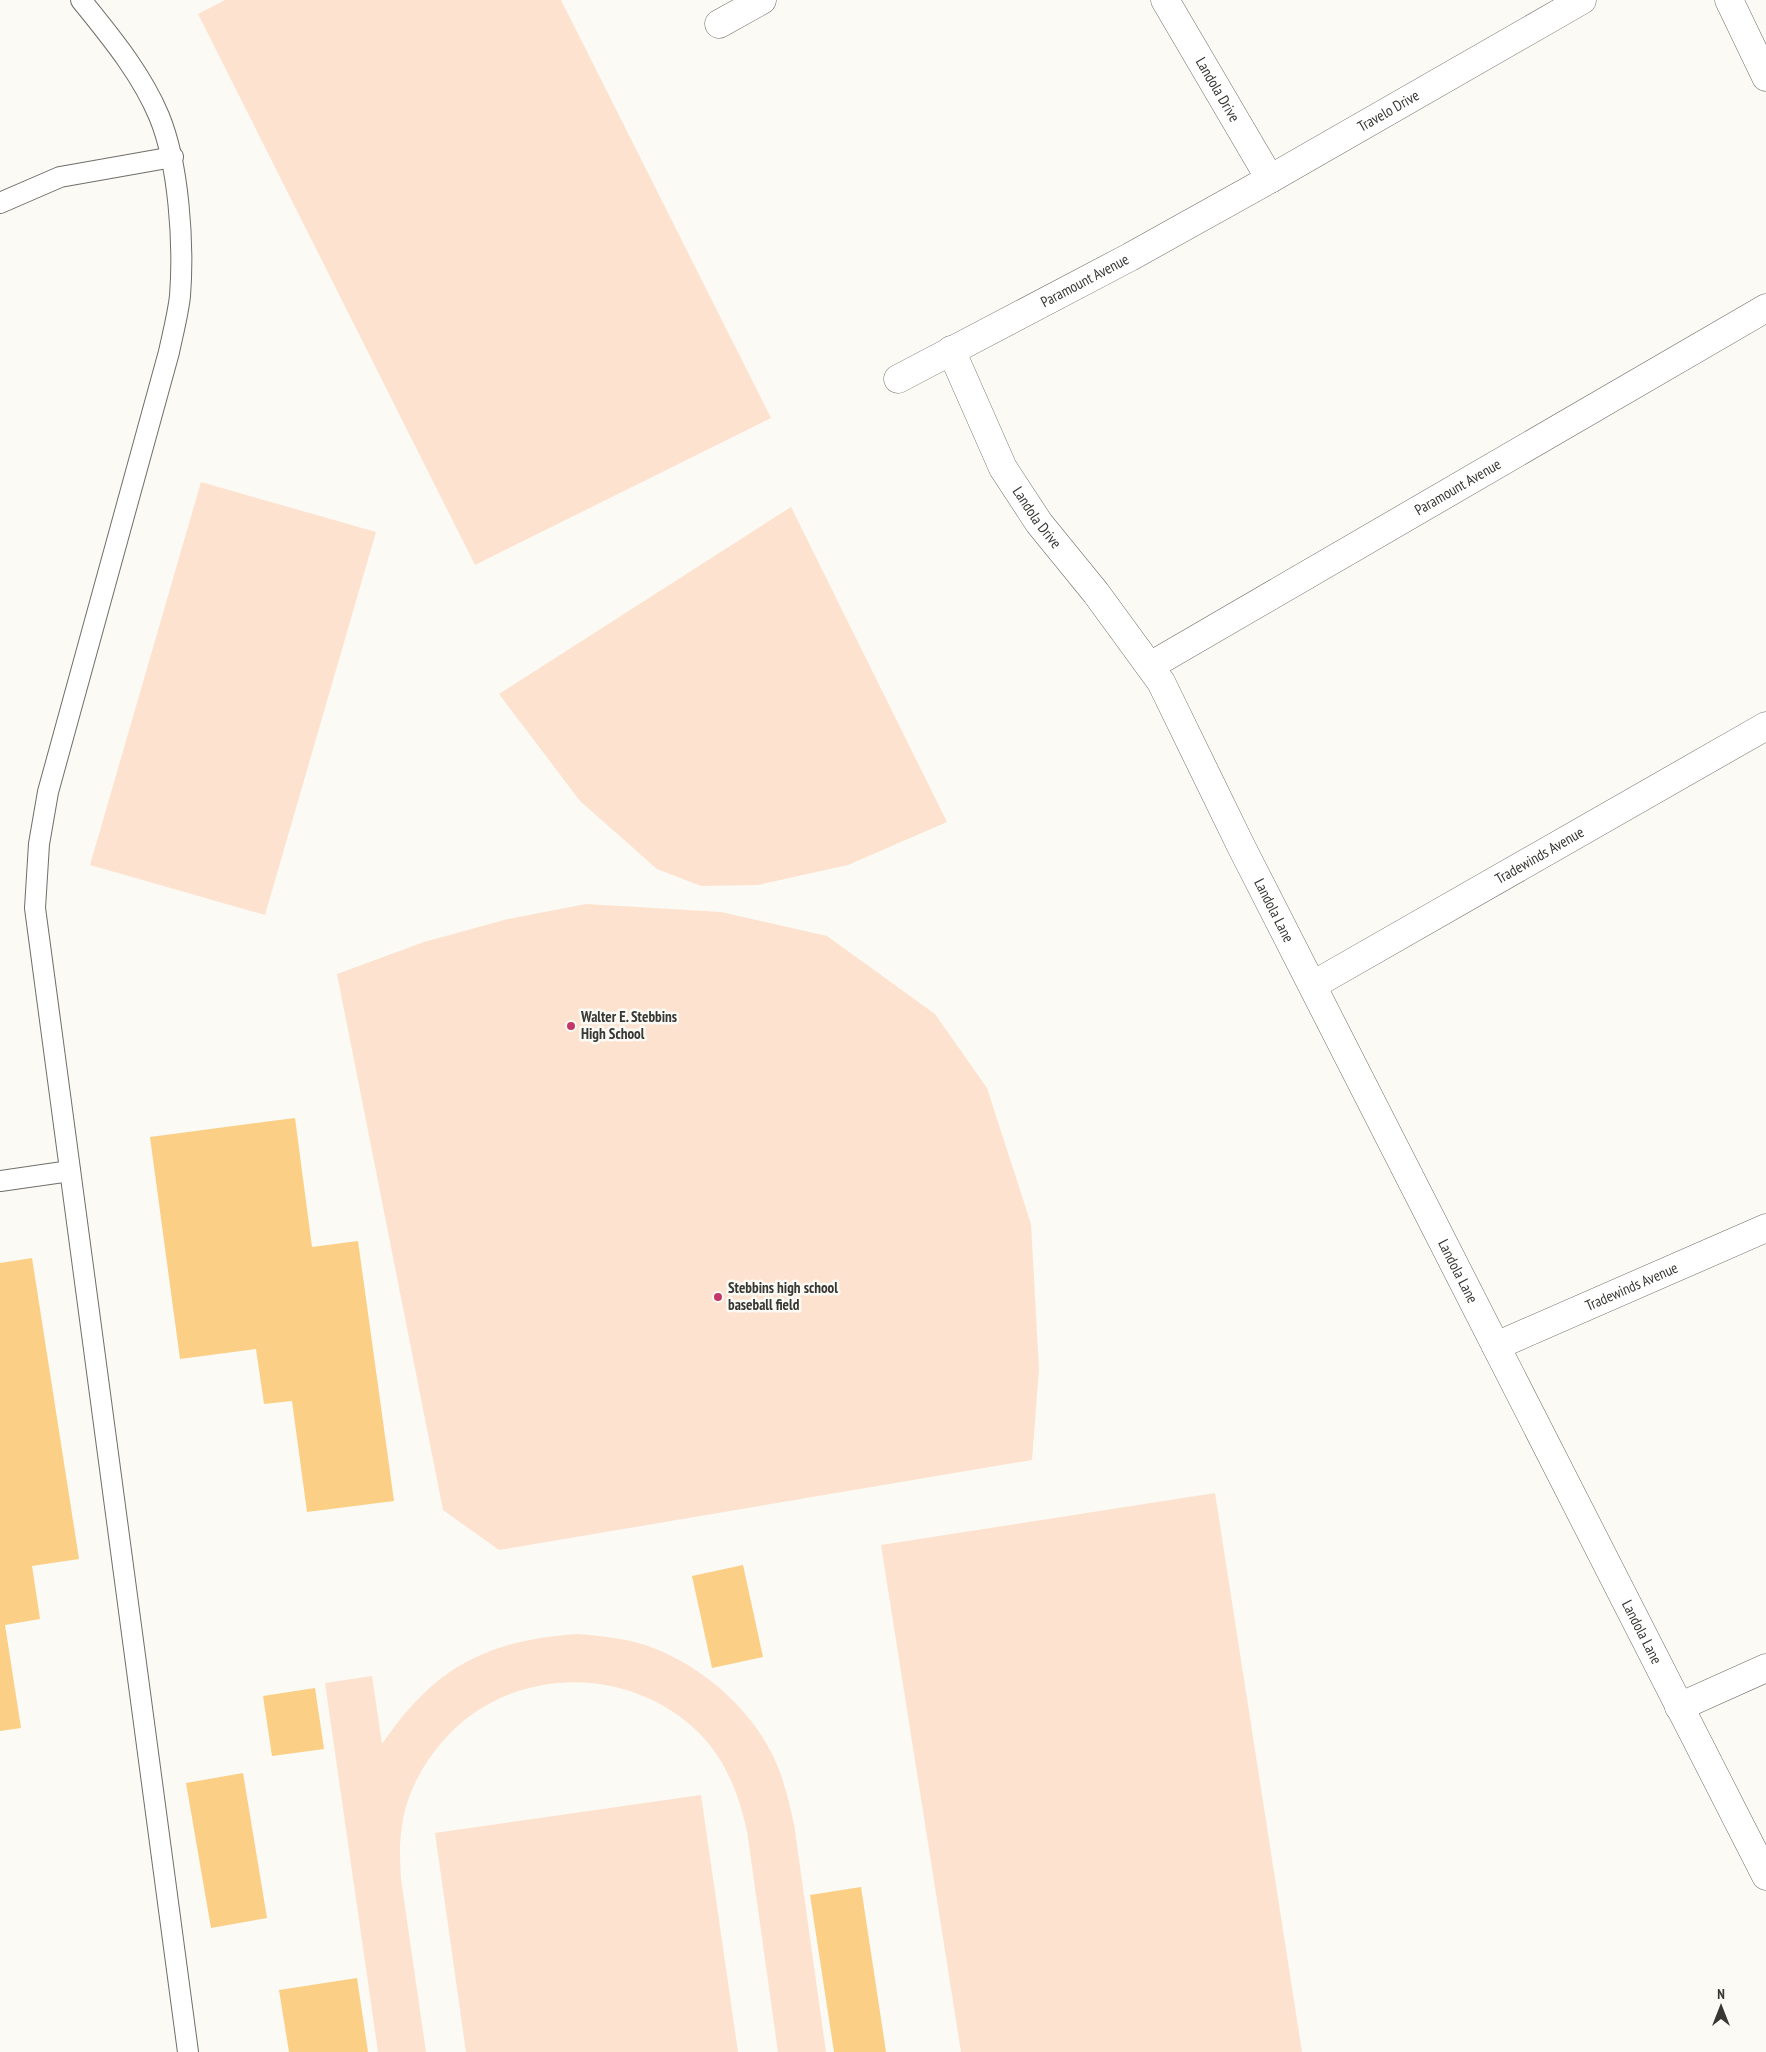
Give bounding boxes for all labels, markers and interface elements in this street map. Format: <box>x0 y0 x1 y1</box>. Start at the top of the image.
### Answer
street label: Landola Drive <box>1192 54 1244 125</box>
street label: Travelo Drive <box>1354 85 1423 136</box>
street label: Paramount Avenue <box>1037 249 1132 311</box>
street label: Paramount Avenue <box>1411 454 1504 519</box>
street label: Landola Drive <box>1009 483 1066 552</box>
street label: Tradewinds Avenue <box>1492 822 1587 888</box>
street label: Landola Lane <box>1250 875 1298 945</box>
place label: Walter E. Stebbins High School <box>580 1007 677 1043</box>
marker: Walter E. Stebbins High School <box>565 1020 577 1032</box>
street label: Landola Lane <box>1434 1236 1482 1306</box>
street label: Tradewinds Avenue <box>1582 1258 1681 1315</box>
place label: Stebbins high school baseball field <box>728 1278 838 1314</box>
marker: Stebbins high school baseball field <box>712 1291 724 1303</box>
street label: Landola Lane <box>1618 1597 1666 1667</box>
north arrow <box>1696 1982 1746 2032</box>
text: N <box>1717 1985 1725 2003</box>

